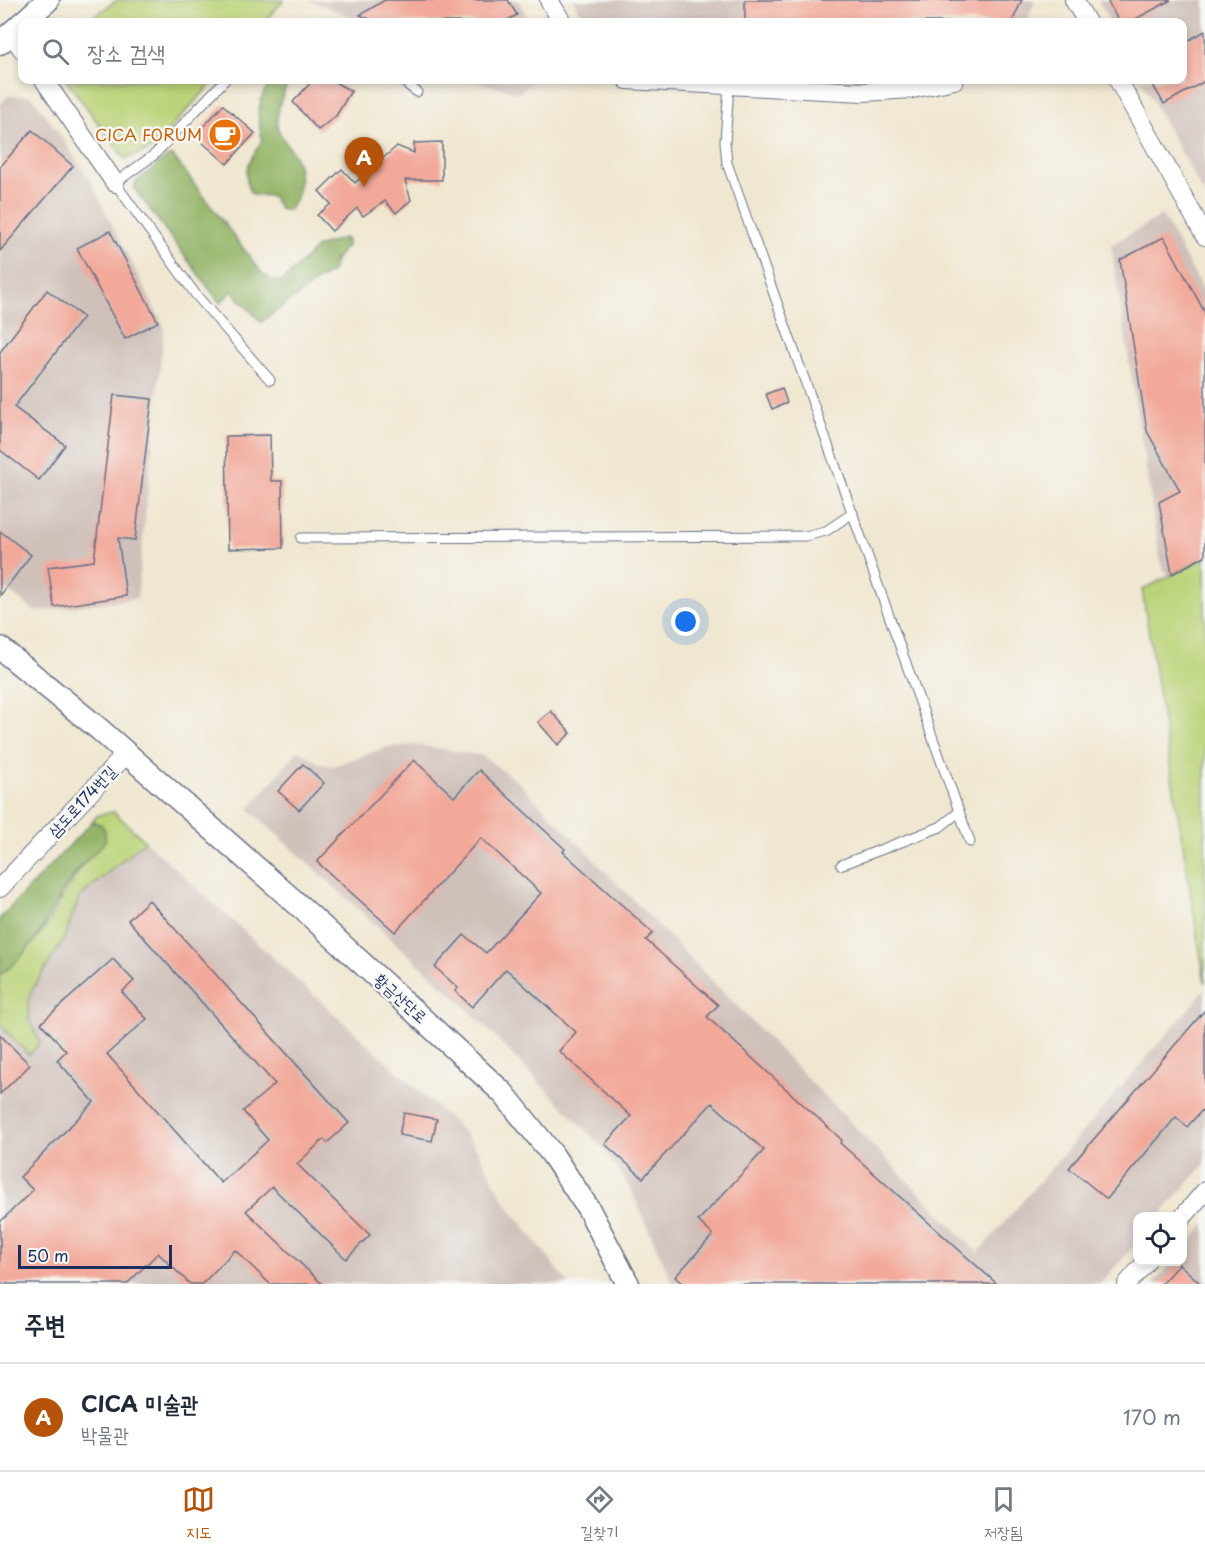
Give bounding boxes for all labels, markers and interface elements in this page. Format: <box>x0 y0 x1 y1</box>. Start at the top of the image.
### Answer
search box <box>18 18 1187 84</box>
icon: search <box>39 35 72 68</box>
text: 장소 검색 <box>87 35 165 68</box>
cafe icon: CICA FORUM <box>207 117 243 153</box>
place label: CICA FORUM <box>95 122 202 146</box>
pin: A <box>344 138 384 187</box>
your location <box>671 607 700 636</box>
street label: 삼도로174번길 <box>42 759 121 842</box>
street label: 황금산단로 <box>370 967 434 1028</box>
map controls <box>1133 1212 1187 1266</box>
button: locate <box>1133 1212 1187 1266</box>
scale bar <box>18 1242 172 1270</box>
text: 50 m <box>27 1243 68 1267</box>
text: 주변 <box>24 1304 66 1343</box>
text: CICA 미술관 <box>81 1386 198 1419</box>
text: A <box>36 1402 51 1432</box>
text: 170 m <box>1123 1402 1181 1432</box>
text: 박물관 <box>81 1419 129 1449</box>
tab: 지도 <box>182 1483 215 1543</box>
tab: 길찾기 <box>580 1483 619 1543</box>
tab: 저장됨 <box>984 1483 1023 1543</box>

